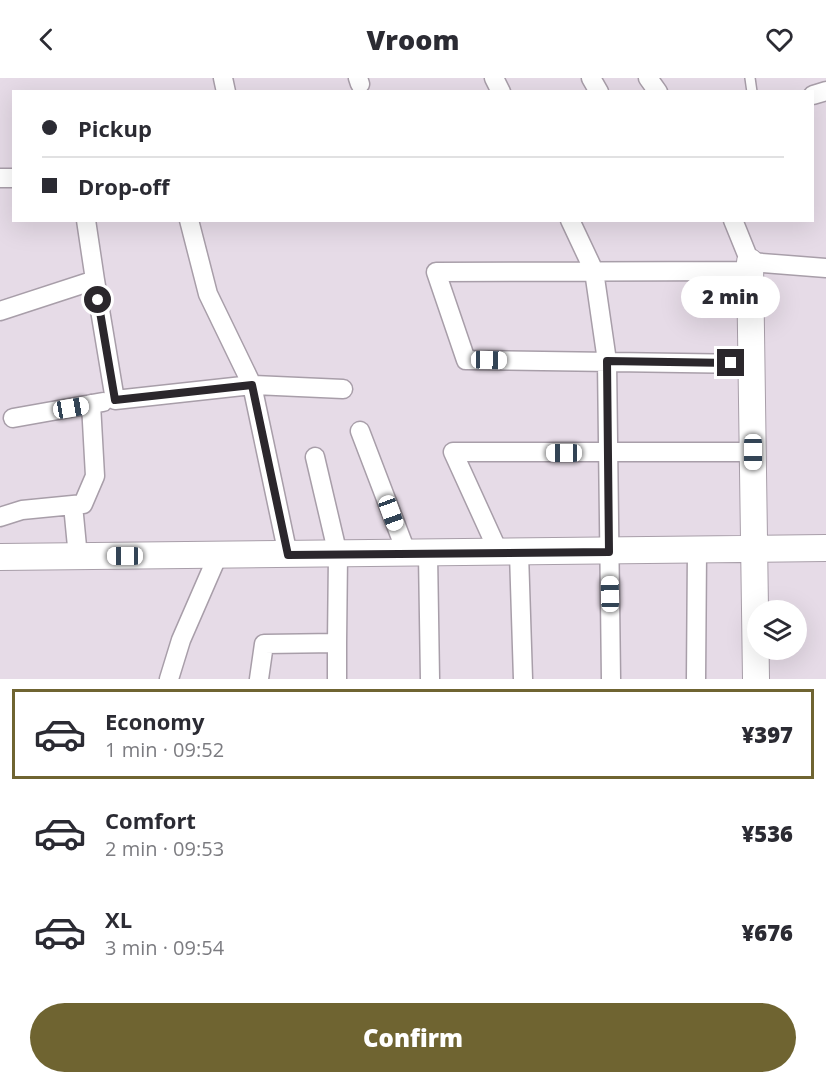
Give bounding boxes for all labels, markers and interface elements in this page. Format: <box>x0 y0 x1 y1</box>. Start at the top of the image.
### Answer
text: Vroom <box>367 21 459 58</box>
icon: back <box>30 23 63 56</box>
icon: heart <box>763 23 796 56</box>
text: Pickup <box>78 113 152 143</box>
text: Drop-off <box>78 171 170 201</box>
callout: 2 min <box>682 276 780 318</box>
text: 2 min <box>702 283 759 310</box>
route start <box>84 286 111 313</box>
route end <box>717 349 744 376</box>
car <box>471 351 507 369</box>
car <box>52 396 90 420</box>
car <box>744 434 762 470</box>
car <box>546 444 582 462</box>
car <box>376 493 406 533</box>
car <box>107 547 143 565</box>
car <box>601 576 619 612</box>
map controls <box>747 600 807 660</box>
button: layers <box>747 600 807 660</box>
text: Economy <box>105 706 204 736</box>
icon: car <box>33 707 87 761</box>
text: ¥397 <box>741 719 793 749</box>
text: 1 min · 09:52 <box>105 736 224 763</box>
text: Comfort <box>105 805 196 835</box>
icon: car <box>33 806 87 860</box>
text: ¥536 <box>741 818 793 848</box>
text: 2 min · 09:53 <box>105 835 224 862</box>
text: XL <box>105 904 132 934</box>
icon: car <box>33 905 87 959</box>
text: ¥676 <box>741 917 793 947</box>
text: 3 min · 09:54 <box>105 934 224 961</box>
button: Confirm <box>30 1003 796 1072</box>

